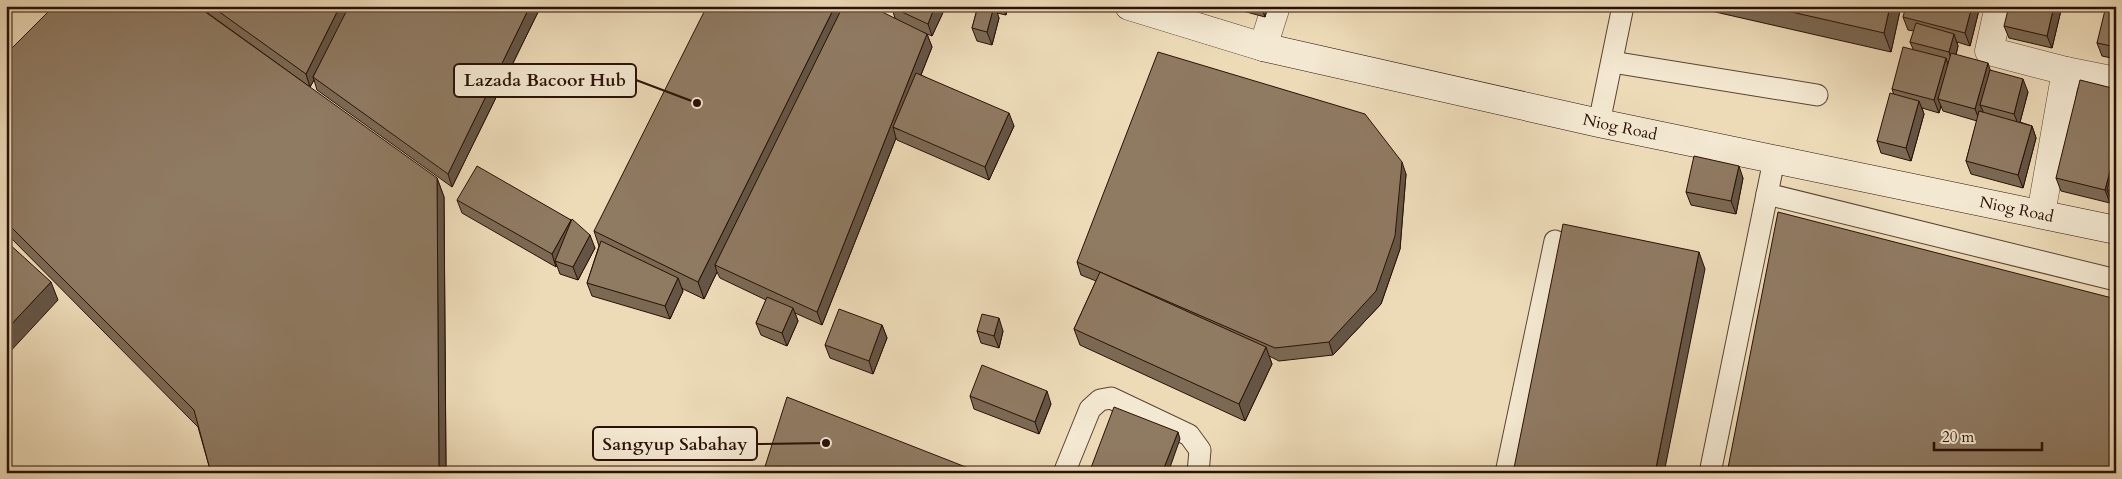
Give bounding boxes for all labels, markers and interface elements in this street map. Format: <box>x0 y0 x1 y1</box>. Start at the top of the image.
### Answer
callout: Lazada Bacoor Hub <box>454 64 636 97</box>
text: Lazada Bacoor Hub <box>464 68 626 93</box>
street label: Niog Road <box>1581 109 1659 146</box>
street label: Niog Road <box>1977 191 2056 228</box>
scale bar <box>1934 419 2042 451</box>
callout: Sangyup Sabahay <box>593 427 757 460</box>
text: 20 m <box>1942 427 1974 447</box>
text: Sangyup Sabahay <box>603 432 748 457</box>

